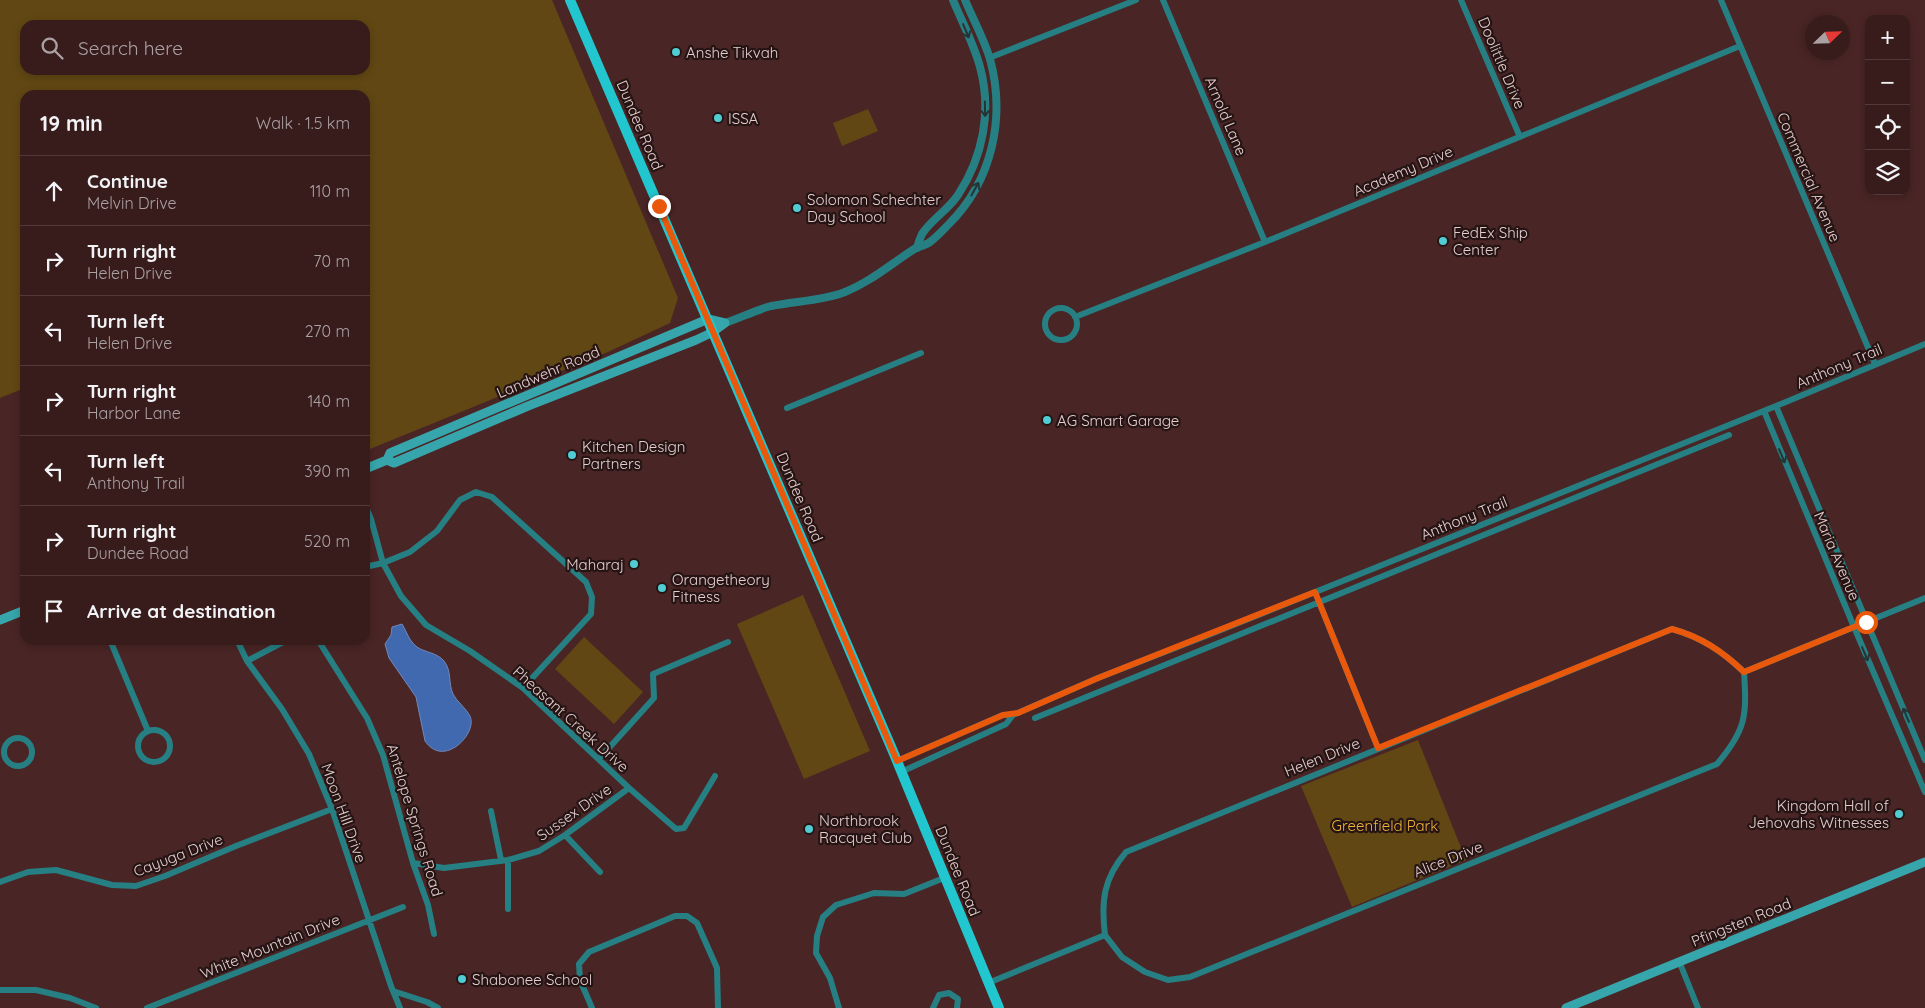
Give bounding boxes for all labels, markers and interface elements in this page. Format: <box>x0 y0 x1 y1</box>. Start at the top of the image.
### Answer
street label: Doolittle Drive <box>1474 14 1530 112</box>
north arrow <box>1805 15 1850 60</box>
map controls <box>1865 15 1910 195</box>
button: + <box>1865 15 1910 60</box>
search box <box>20 20 370 75</box>
one-way arrow <box>961 23 971 38</box>
icon: search <box>38 34 66 62</box>
text: Search here <box>78 36 183 60</box>
place label: Anshe Tikvah <box>686 43 778 62</box>
marker: Anshe Tikvah <box>670 46 682 58</box>
button: − <box>1865 60 1910 105</box>
street label: Arnold Lane <box>1201 74 1251 158</box>
street label: Dundee Road <box>613 77 667 173</box>
one-way arrow <box>980 101 990 117</box>
button: locate <box>1865 105 1910 150</box>
place label: ISSA <box>728 109 759 128</box>
street label: Commercial Avenue <box>1773 109 1845 245</box>
text: 19 min <box>40 110 103 136</box>
marker: ISSA <box>712 112 724 124</box>
text: Walk · 1.5 km <box>256 113 350 133</box>
street label: Academy Drive <box>1350 141 1456 201</box>
button: layers <box>1865 150 1910 195</box>
text: Continue <box>87 169 168 193</box>
icon: ahead <box>40 177 68 205</box>
text: 110 m <box>310 181 350 201</box>
one-way arrow <box>970 182 980 197</box>
place label: Solomon Schechter Day School <box>807 190 941 226</box>
text: Melvin Drive <box>87 193 177 213</box>
route end <box>648 195 671 218</box>
marker: Solomon Schechter Day School <box>791 202 803 214</box>
place label: FedEx Ship Center <box>1453 223 1528 259</box>
marker: FedEx Ship Center <box>1437 235 1449 247</box>
text: Turn right <box>87 239 176 263</box>
icon: right <box>40 247 68 275</box>
text: 70 m <box>313 251 350 271</box>
text: Helen Drive <box>87 263 172 283</box>
text: Turn left <box>87 309 165 333</box>
icon: left <box>40 317 68 345</box>
text: 270 m <box>305 321 350 341</box>
text: Helen Drive <box>87 333 172 353</box>
street label: Anthony Trail <box>1793 339 1885 393</box>
street label: Landwehr Road <box>494 342 602 402</box>
text: Turn right <box>87 379 176 403</box>
icon: right <box>40 387 68 415</box>
text: 140 m <box>307 391 350 411</box>
text: Harbor Lane <box>87 403 181 423</box>
place label: AG Smart Garage <box>1057 411 1179 430</box>
marker: AG Smart Garage <box>1041 414 1053 426</box>
place label: Kitchen Design Partners <box>582 437 686 473</box>
one-way arrow <box>1778 448 1788 463</box>
text: Turn left <box>87 449 165 473</box>
marker: Kitchen Design Partners <box>566 449 578 461</box>
street label: Dundee Road <box>773 449 827 545</box>
icon: left <box>40 457 68 485</box>
text: 390 m <box>304 461 350 481</box>
text: Anthony Trail <box>87 473 185 493</box>
street label: Anthony Trail <box>1418 492 1510 544</box>
street label: Maria Avenue <box>1810 509 1864 603</box>
text: Turn right <box>87 519 176 543</box>
icon: right <box>40 527 68 555</box>
text: 520 m <box>304 531 350 551</box>
text: Dundee Road <box>87 543 189 563</box>
place label: Maharaj <box>566 555 624 574</box>
marker: Maharaj <box>628 558 640 570</box>
place label: Orangetheory Fitness <box>672 570 770 606</box>
marker: Orangetheory Fitness <box>656 582 668 594</box>
icon: arrive <box>40 597 68 625</box>
text: Arrive at destination <box>87 599 276 623</box>
route start <box>1855 611 1878 634</box>
one-way arrow <box>1861 646 1871 661</box>
street label: Pheasant Creek Drive <box>509 662 633 776</box>
one-way arrow <box>1900 708 1910 723</box>
street label: Helen Drive <box>1281 733 1363 781</box>
street label: Antelope Springs Road <box>383 741 447 899</box>
street label: Moon Hill Drive <box>317 761 371 865</box>
street label: Sussex Drive <box>533 779 615 845</box>
place label: Kingdom Hall of Jehovahs Witnesses <box>1748 796 1890 832</box>
marker: Kingdom Hall of Jehovahs Witnesses <box>1893 808 1905 820</box>
place label: Northbrook Racquet Club <box>819 811 912 847</box>
park label: Greenfield Park <box>1332 816 1438 835</box>
marker: Northbrook Racquet Club <box>803 823 815 835</box>
street label: Dundee Road <box>931 823 985 919</box>
street label: Cayuga Drive <box>131 829 225 881</box>
street label: Alice Drive <box>1411 837 1485 881</box>
street label: Pfingsten Road <box>1688 893 1794 951</box>
street label: White Mountain Drive <box>197 909 343 983</box>
place label: Shabonee School <box>472 970 592 989</box>
marker: Shabonee School <box>456 973 468 985</box>

